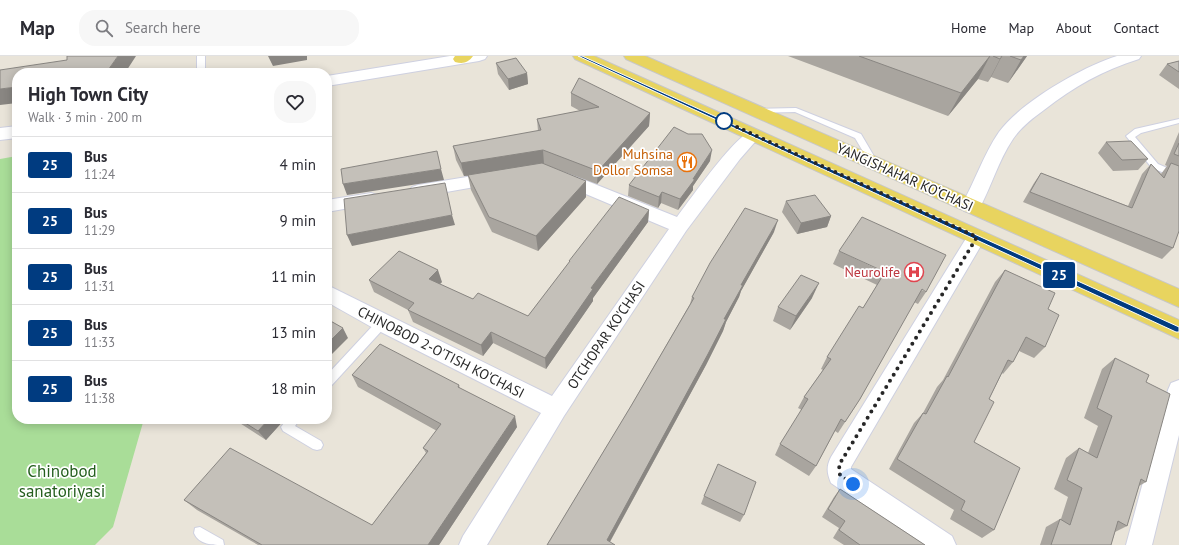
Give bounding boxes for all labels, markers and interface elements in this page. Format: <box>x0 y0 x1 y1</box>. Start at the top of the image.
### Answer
search box <box>79 10 359 46</box>
text: Map <box>20 16 55 40</box>
icon: search <box>93 17 115 39</box>
text: Search here <box>125 18 201 37</box>
text: Home <box>951 19 986 37</box>
text: Map <box>1008 19 1034 37</box>
text: About <box>1056 19 1092 37</box>
text: Contact <box>1114 19 1159 37</box>
button: heart <box>274 81 316 123</box>
text: High Town City <box>28 82 148 106</box>
text: Walk · 3 min · 200 m <box>28 109 142 126</box>
unlabelled marker <box>715 112 733 130</box>
street label: YANGISHAHAR KO‘CHASI <box>834 139 976 215</box>
place label: Muhsina Dollor Somsa <box>593 145 673 179</box>
text: Bus <box>84 147 107 166</box>
restaurant icon: Muhsina Dollor Somsa <box>676 151 698 173</box>
text: 4 min <box>279 155 316 174</box>
text: 25 <box>42 156 58 174</box>
text: 11:24 <box>84 166 115 183</box>
text: Bus <box>84 203 107 222</box>
text: 9 min <box>279 211 316 230</box>
text: 25 <box>42 212 58 230</box>
text: 11:29 <box>84 222 115 239</box>
text: Bus <box>84 259 107 278</box>
hospital icon: Neurolife <box>903 261 925 283</box>
line badge: 25 <box>1041 262 1077 288</box>
place label: Neurolife <box>844 263 900 281</box>
text: 25 <box>1051 266 1067 284</box>
text: 11 min <box>271 267 316 286</box>
text: 25 <box>42 268 58 286</box>
street label: OTCHOPAR KO'CHASI <box>563 277 649 393</box>
text: 11:31 <box>84 278 115 295</box>
street label: CHINOBOD 2-O'TISH KO'CHASI <box>355 302 527 402</box>
text: Bus <box>84 315 107 334</box>
text: 13 min <box>271 323 316 342</box>
text: 25 <box>42 324 58 342</box>
text: 11:33 <box>84 334 115 351</box>
text: Bus <box>84 371 107 390</box>
text: 18 min <box>271 379 316 398</box>
text: 25 <box>42 380 58 398</box>
text: 11:38 <box>84 390 115 407</box>
park label: Chinobod sanatoriyasi <box>19 460 105 502</box>
your location <box>843 474 863 494</box>

